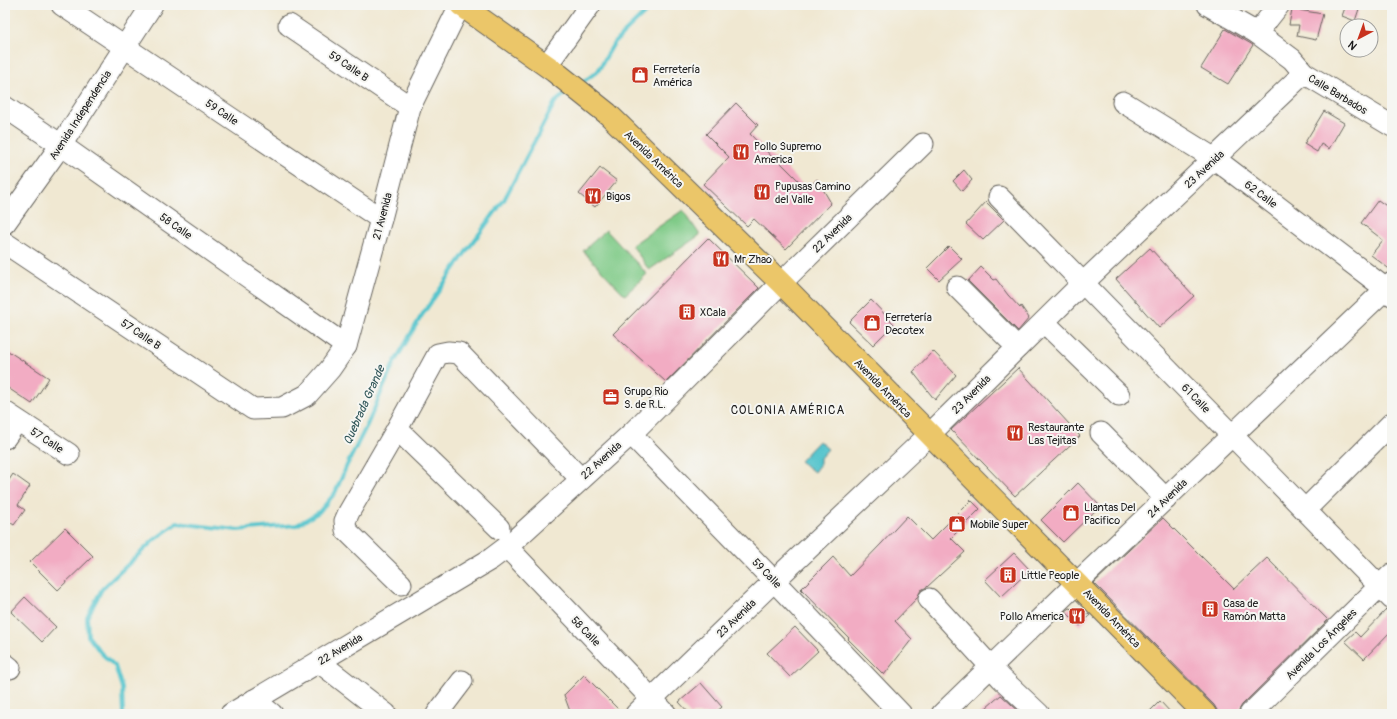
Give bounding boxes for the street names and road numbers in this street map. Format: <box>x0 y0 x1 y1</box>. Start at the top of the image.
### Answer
street label: 59 Calle B <box>326 48 371 84</box>
street label: Avenida Independencia <box>47 68 114 162</box>
street label: Calle Barbados <box>1306 72 1370 117</box>
street label: 59 Calle <box>203 97 241 128</box>
street label: Avenida América <box>621 128 686 191</box>
street label: 23 Avenida <box>1182 148 1227 191</box>
street label: 62 Calle <box>1242 178 1280 211</box>
street label: 21 Avenida <box>370 191 395 241</box>
street label: 58 Calle <box>157 211 195 243</box>
street label: 22 Avenida <box>810 211 855 255</box>
street label: 57 Calle B <box>118 316 163 352</box>
street label: Avenida América <box>851 356 914 421</box>
street label: 23 Avenida <box>949 372 994 417</box>
street label: 61 Calle <box>1179 381 1213 416</box>
street label: 57 Calle <box>28 425 66 456</box>
street label: 22 Avenida <box>578 439 624 482</box>
street label: 24 Avenida <box>1145 476 1190 520</box>
street label: 59 Calle <box>749 556 784 591</box>
street label: Avenida América <box>1080 586 1143 651</box>
street label: 23 Avenida <box>714 596 759 640</box>
street label: Avenida Los Ángeles <box>1283 606 1359 682</box>
street label: 58 Calle <box>568 614 603 649</box>
street label: 22 Avenida <box>315 631 365 668</box>

